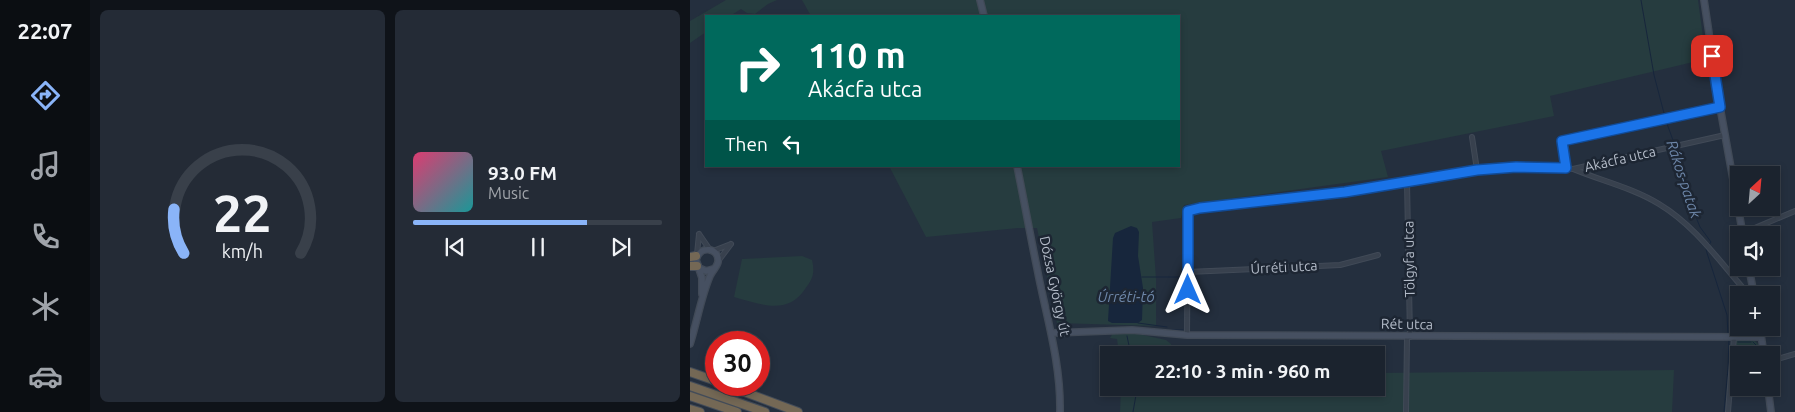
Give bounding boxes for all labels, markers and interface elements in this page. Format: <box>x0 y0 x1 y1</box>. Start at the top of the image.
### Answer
text: 22:07 <box>17 18 73 43</box>
icon: right <box>725 35 790 100</box>
text: 110 m <box>808 35 906 75</box>
pin <box>1691 35 1733 77</box>
icon: arrive <box>1698 42 1726 70</box>
text: Akácfa utca <box>808 76 922 101</box>
icon: directions <box>28 78 63 113</box>
icon: left <box>778 130 806 158</box>
text: Then <box>725 133 768 155</box>
water label: Rákos-patak <box>1663 138 1705 220</box>
street label: Akácfa utca <box>1583 143 1657 175</box>
icon: music <box>28 148 63 183</box>
text: 93.0 FM <box>488 162 557 184</box>
north arrow <box>1730 166 1780 216</box>
map controls <box>1730 166 1780 396</box>
text: 22 <box>213 184 272 242</box>
text: Music <box>488 184 529 202</box>
icon: phone <box>28 219 63 254</box>
street label: Tölgyfa utca <box>1400 221 1418 297</box>
button: sound <box>1730 226 1780 276</box>
icon: previous <box>441 233 469 261</box>
icon: pause <box>524 233 552 261</box>
icon: next <box>607 233 635 261</box>
street label: Dózsa György út <box>1037 235 1074 338</box>
text: km/h <box>222 241 263 261</box>
street label: Úrréti utca <box>1250 256 1318 277</box>
position arrow <box>1161 263 1213 315</box>
button: + <box>1730 286 1780 336</box>
water label: Úrréti-tó <box>1097 288 1155 305</box>
icon: climate <box>28 289 63 324</box>
street label: Rét utca <box>1381 316 1433 332</box>
speed limit sign: 30 <box>705 331 770 396</box>
button: − <box>1730 346 1780 396</box>
icon: car <box>28 359 63 394</box>
text: 22:10 · 3 min · 960 m <box>1155 360 1330 382</box>

